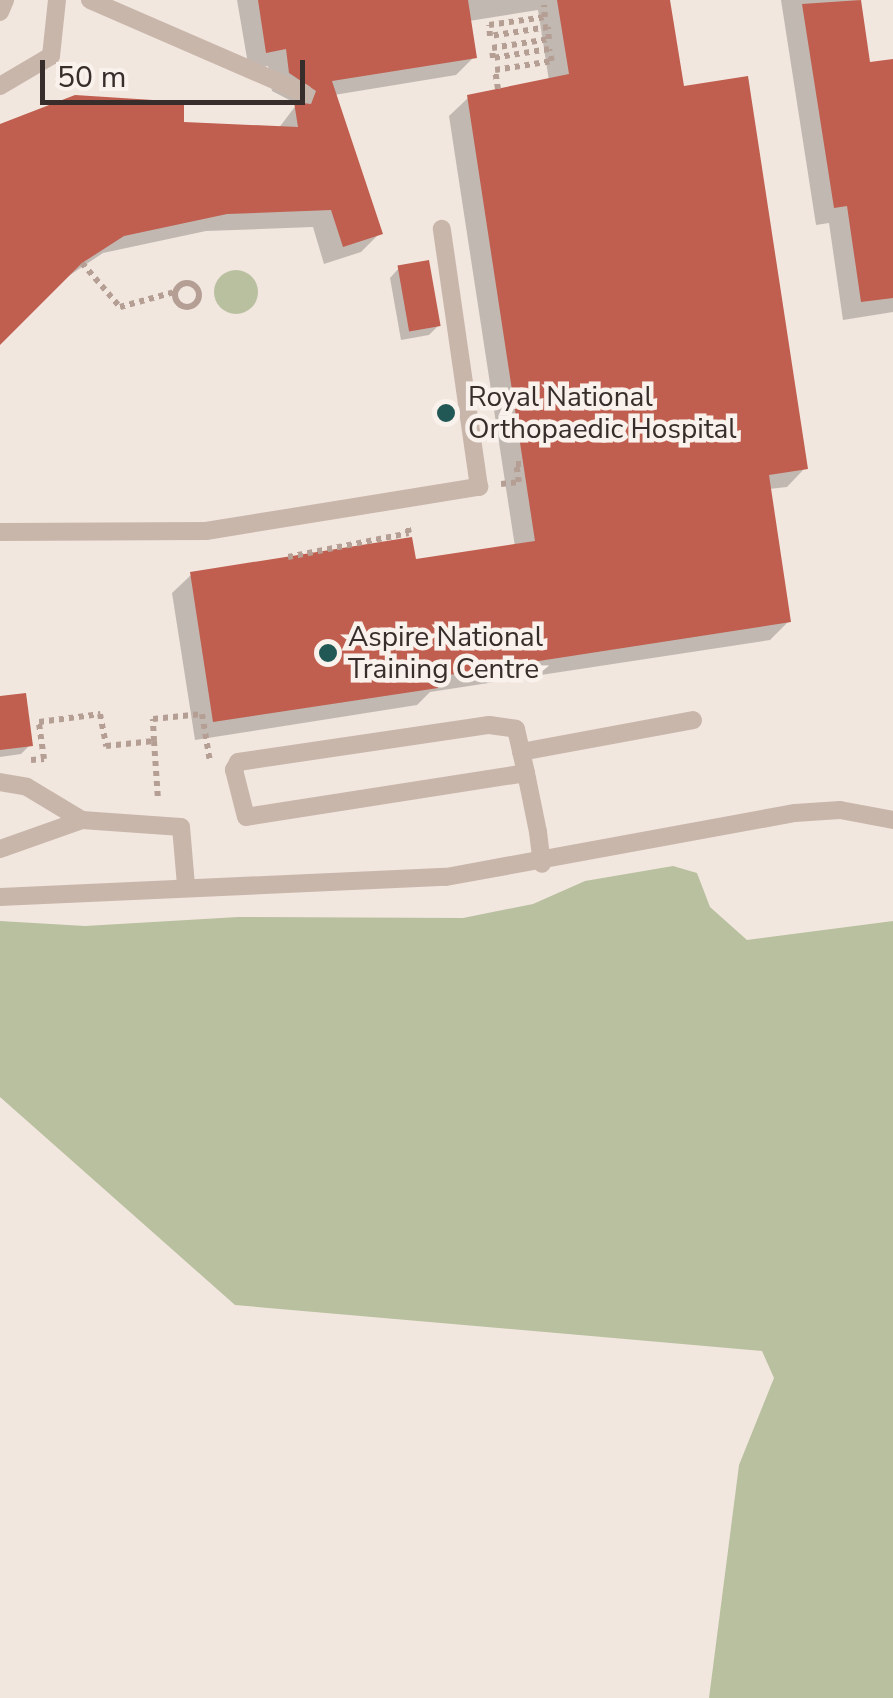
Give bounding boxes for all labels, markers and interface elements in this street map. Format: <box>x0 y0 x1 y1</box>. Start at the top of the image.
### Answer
scale bar <box>45 40 310 102</box>
text: 50 m <box>57 57 126 98</box>
place label: Royal National Orthopaedic Hospital <box>468 380 737 446</box>
marker: Royal National Orthopaedic Hospital <box>433 400 459 426</box>
place label: Aspire National Training Centre <box>348 620 543 686</box>
marker: Aspire National Training Centre <box>317 642 339 664</box>

